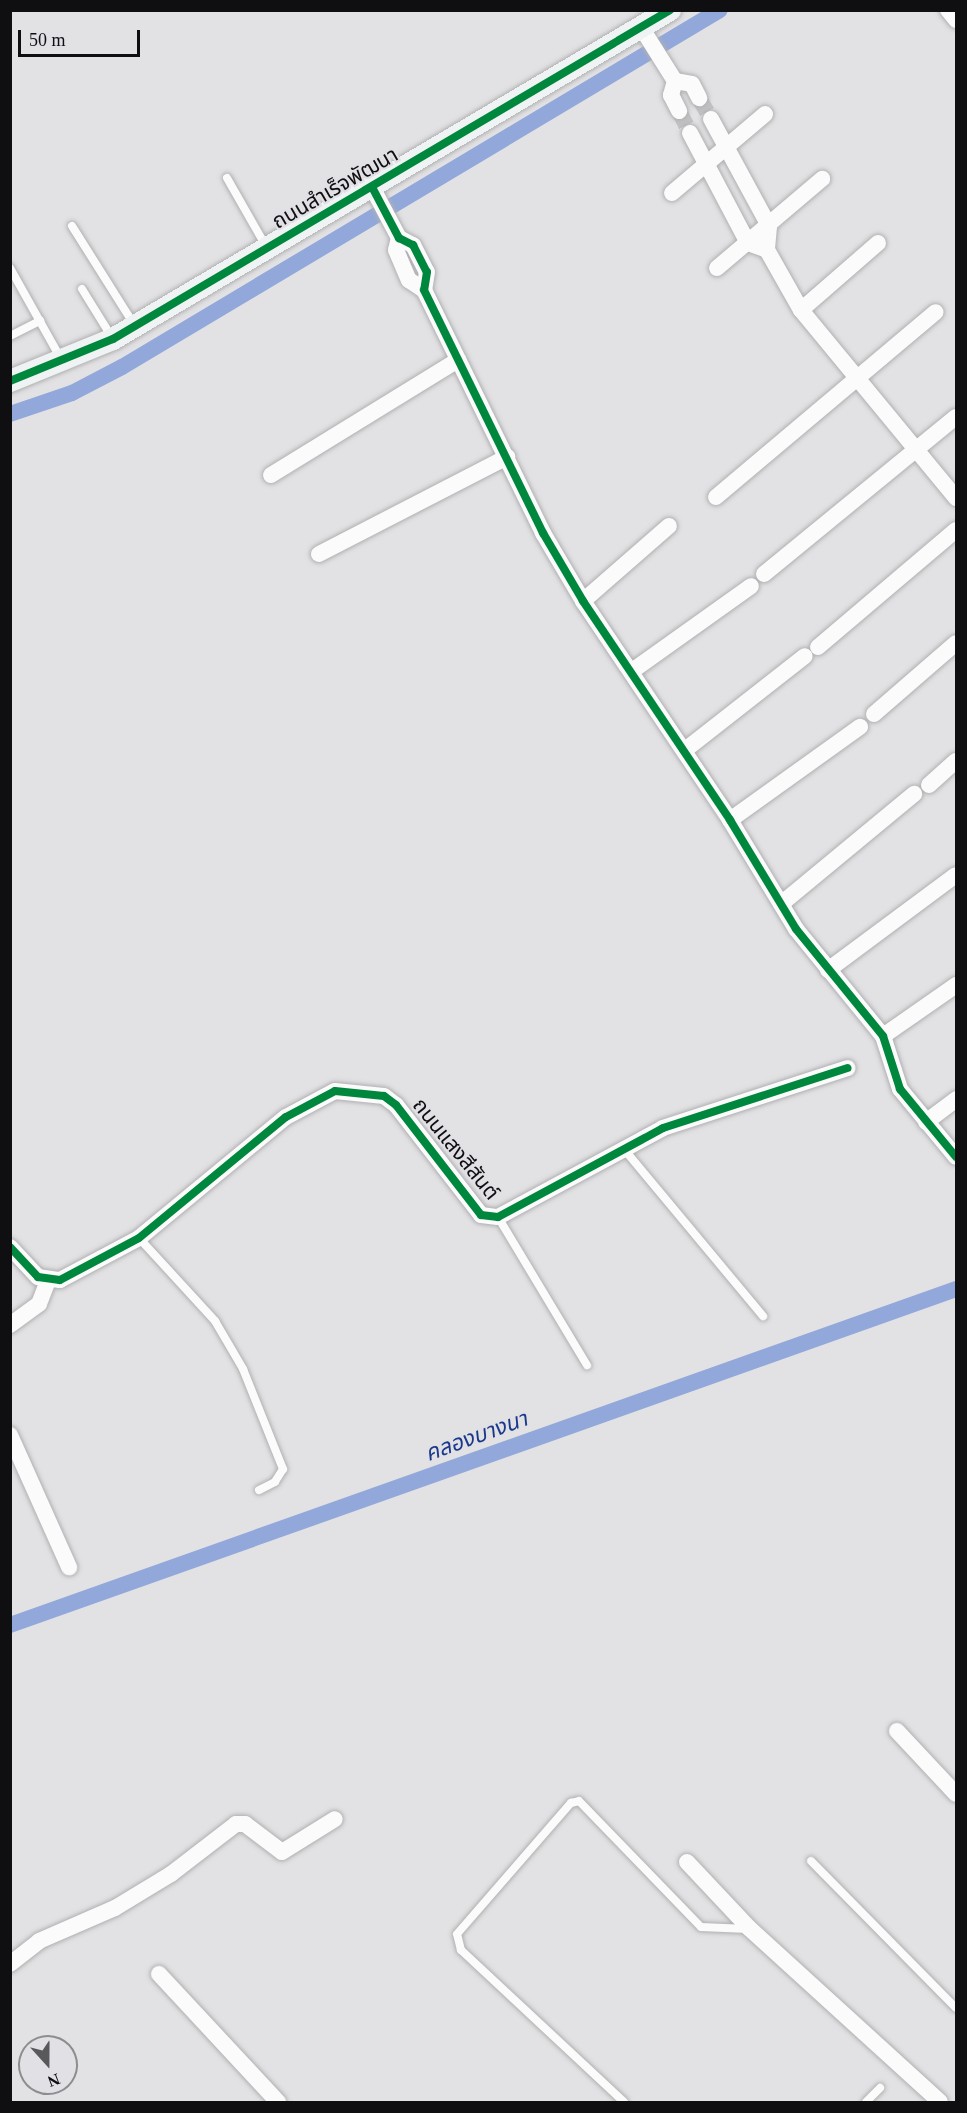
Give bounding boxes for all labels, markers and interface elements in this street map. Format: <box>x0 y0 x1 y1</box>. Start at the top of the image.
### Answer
scale bar <box>21 18 142 56</box>
text: 50 m <box>29 30 66 50</box>
street label: ถนนสำเร็จพัฒนา <box>268 142 402 234</box>
street label: ถนนแสงสีสันต์ <box>407 1093 505 1205</box>
water label: คลองบางนา <box>421 1405 531 1467</box>
north arrow <box>18 2035 78 2095</box>
text: N <box>45 2070 62 2090</box>

